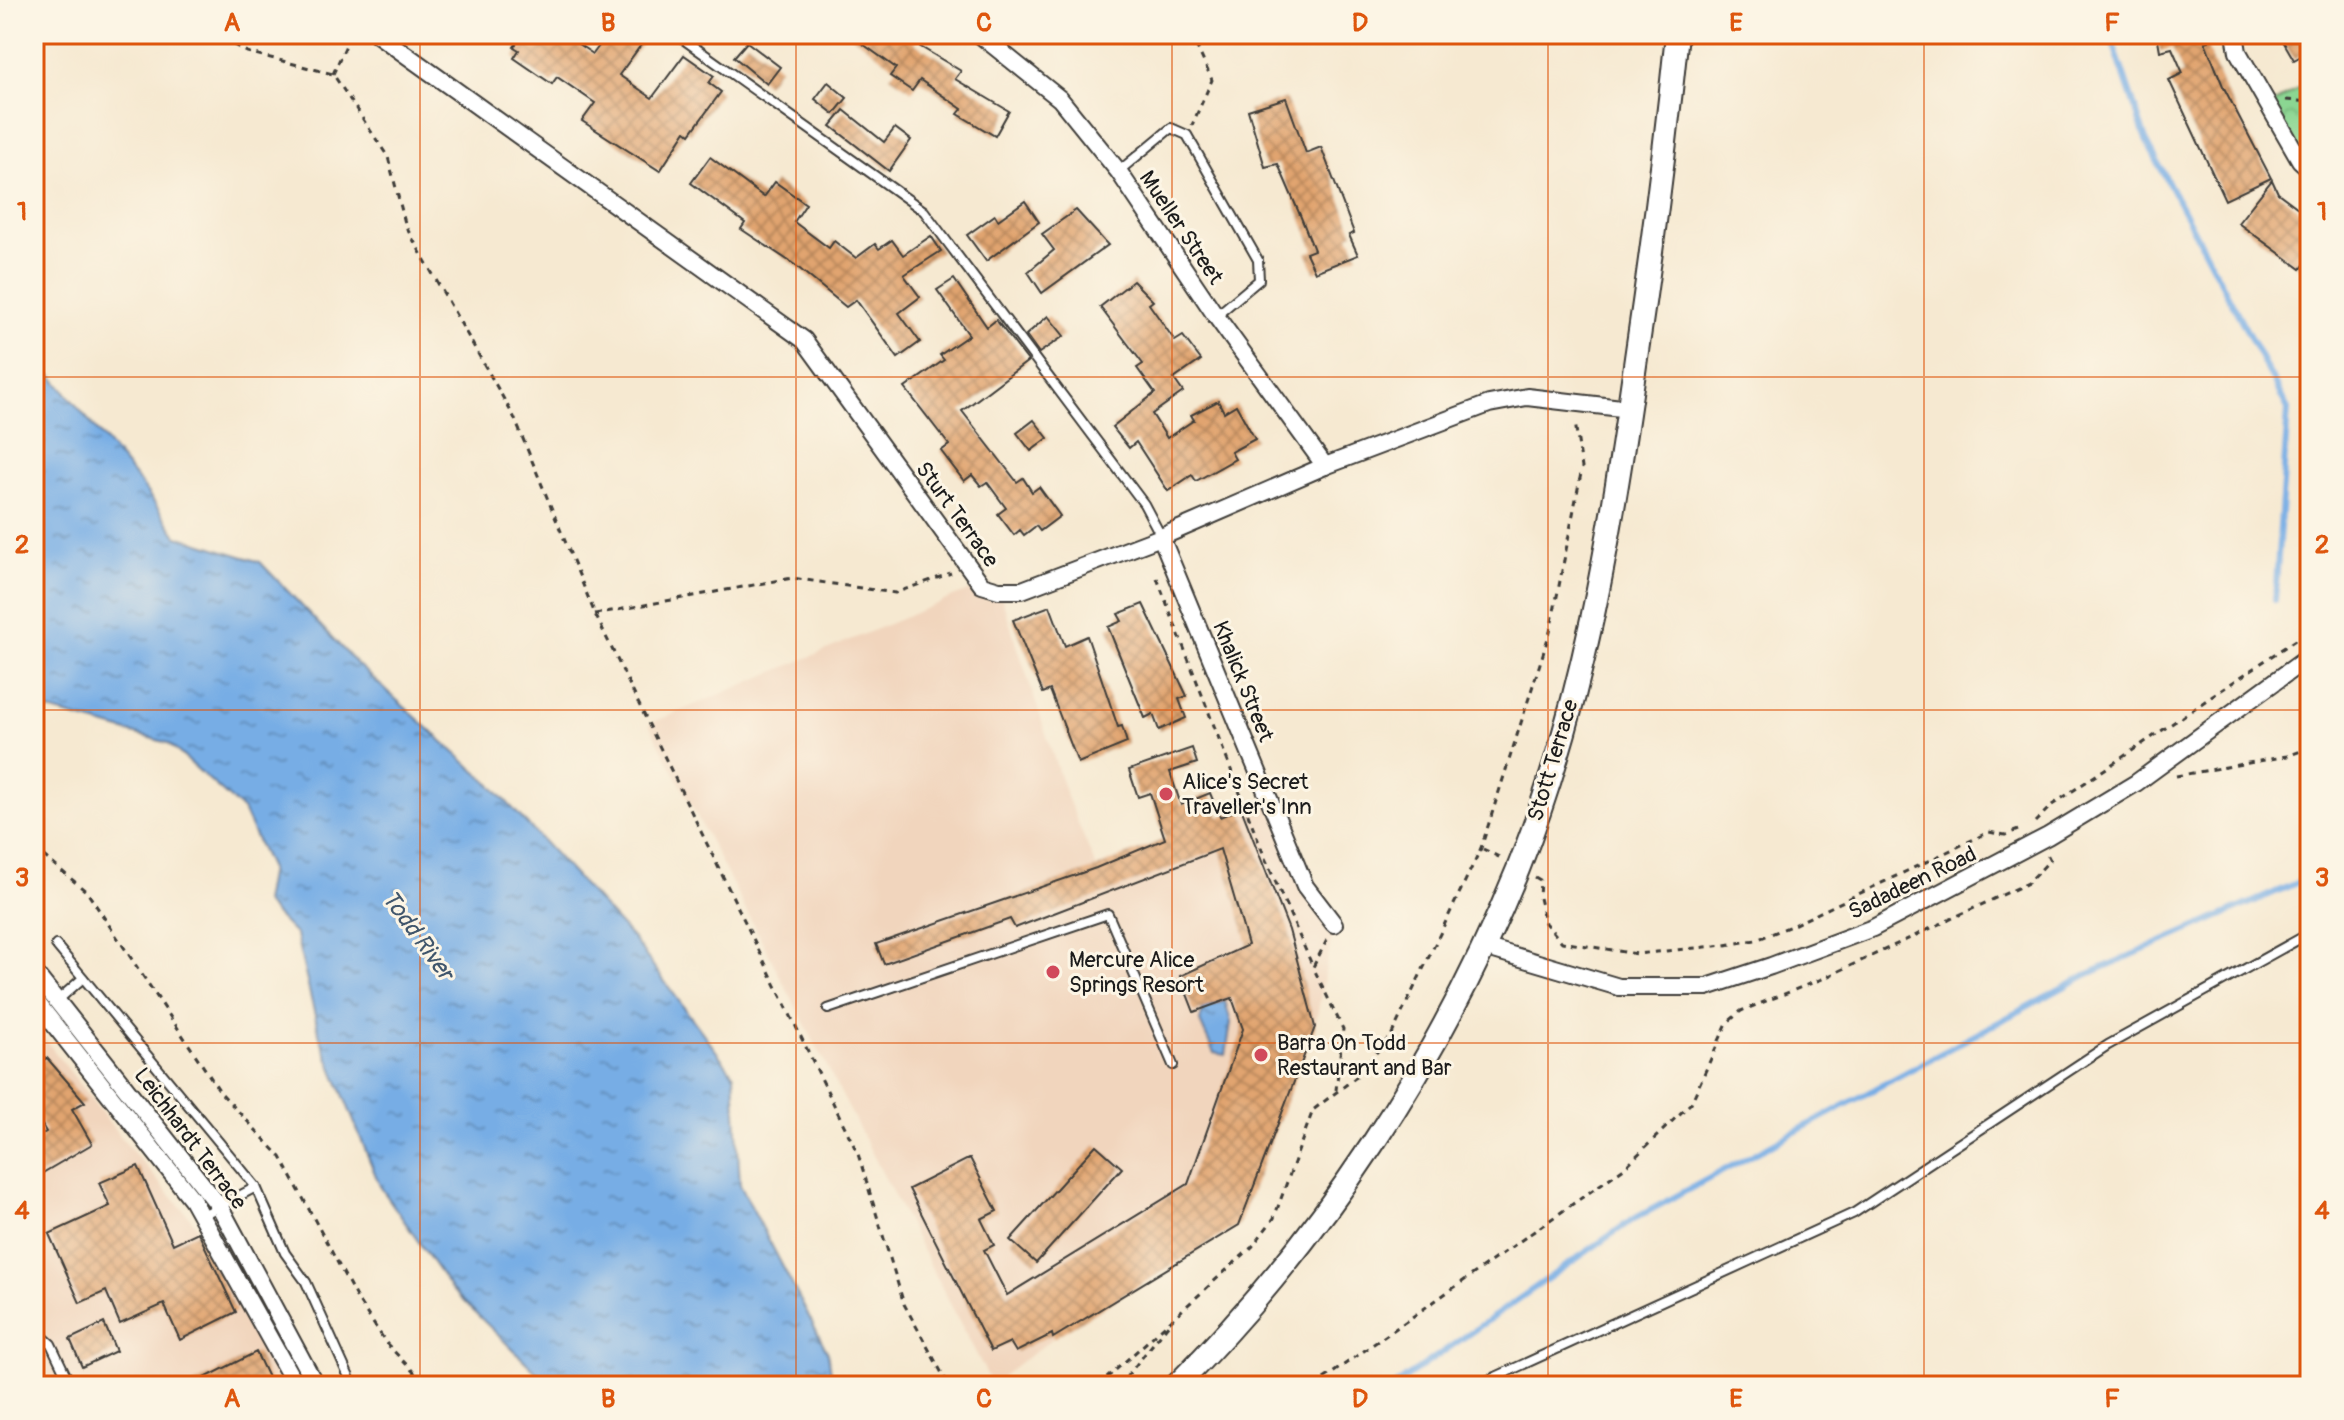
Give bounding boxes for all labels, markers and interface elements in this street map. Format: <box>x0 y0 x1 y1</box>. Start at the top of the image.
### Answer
text: A <box>224 7 241 39</box>
text: B <box>601 7 615 39</box>
text: C <box>976 7 992 39</box>
text: D <box>1352 7 1368 39</box>
text: E <box>1729 7 1743 39</box>
text: F <box>2104 7 2120 39</box>
street label: Mueller Street <box>1133 165 1230 290</box>
text: 1 <box>17 196 27 228</box>
text: 1 <box>2317 196 2327 228</box>
street label: Sturt Terrace <box>909 456 1005 573</box>
text: 2 <box>15 529 29 561</box>
text: 2 <box>2315 529 2329 561</box>
street label: Khalick Street <box>1206 617 1280 746</box>
street label: Stott Terrace <box>1521 696 1585 824</box>
place label: Alice's Secret Traveller's Inn <box>1182 768 1312 821</box>
marker: Alice's Secret Traveller's Inn <box>1157 785 1175 803</box>
street label: Sadadeen Road <box>1844 840 1981 926</box>
text: 3 <box>15 862 29 894</box>
text: 3 <box>2315 862 2329 894</box>
water label: Todd River <box>375 885 462 989</box>
place label: Mercure Alice Springs Resort <box>1069 946 1204 999</box>
marker: Mercure Alice Springs Resort <box>1044 963 1062 981</box>
place label: Barra On Todd Restaurant and Bar <box>1277 1029 1452 1082</box>
marker: Barra On Todd Restaurant and Bar <box>1252 1046 1270 1064</box>
street label: Leichhardt Terrace <box>128 1062 253 1215</box>
text: 4 <box>14 1195 30 1227</box>
text: 4 <box>2314 1195 2330 1227</box>
text: A <box>224 1383 241 1415</box>
text: B <box>601 1383 615 1415</box>
text: C <box>976 1383 992 1415</box>
text: D <box>1352 1383 1368 1415</box>
text: E <box>1729 1383 1743 1415</box>
text: F <box>2104 1383 2120 1415</box>

